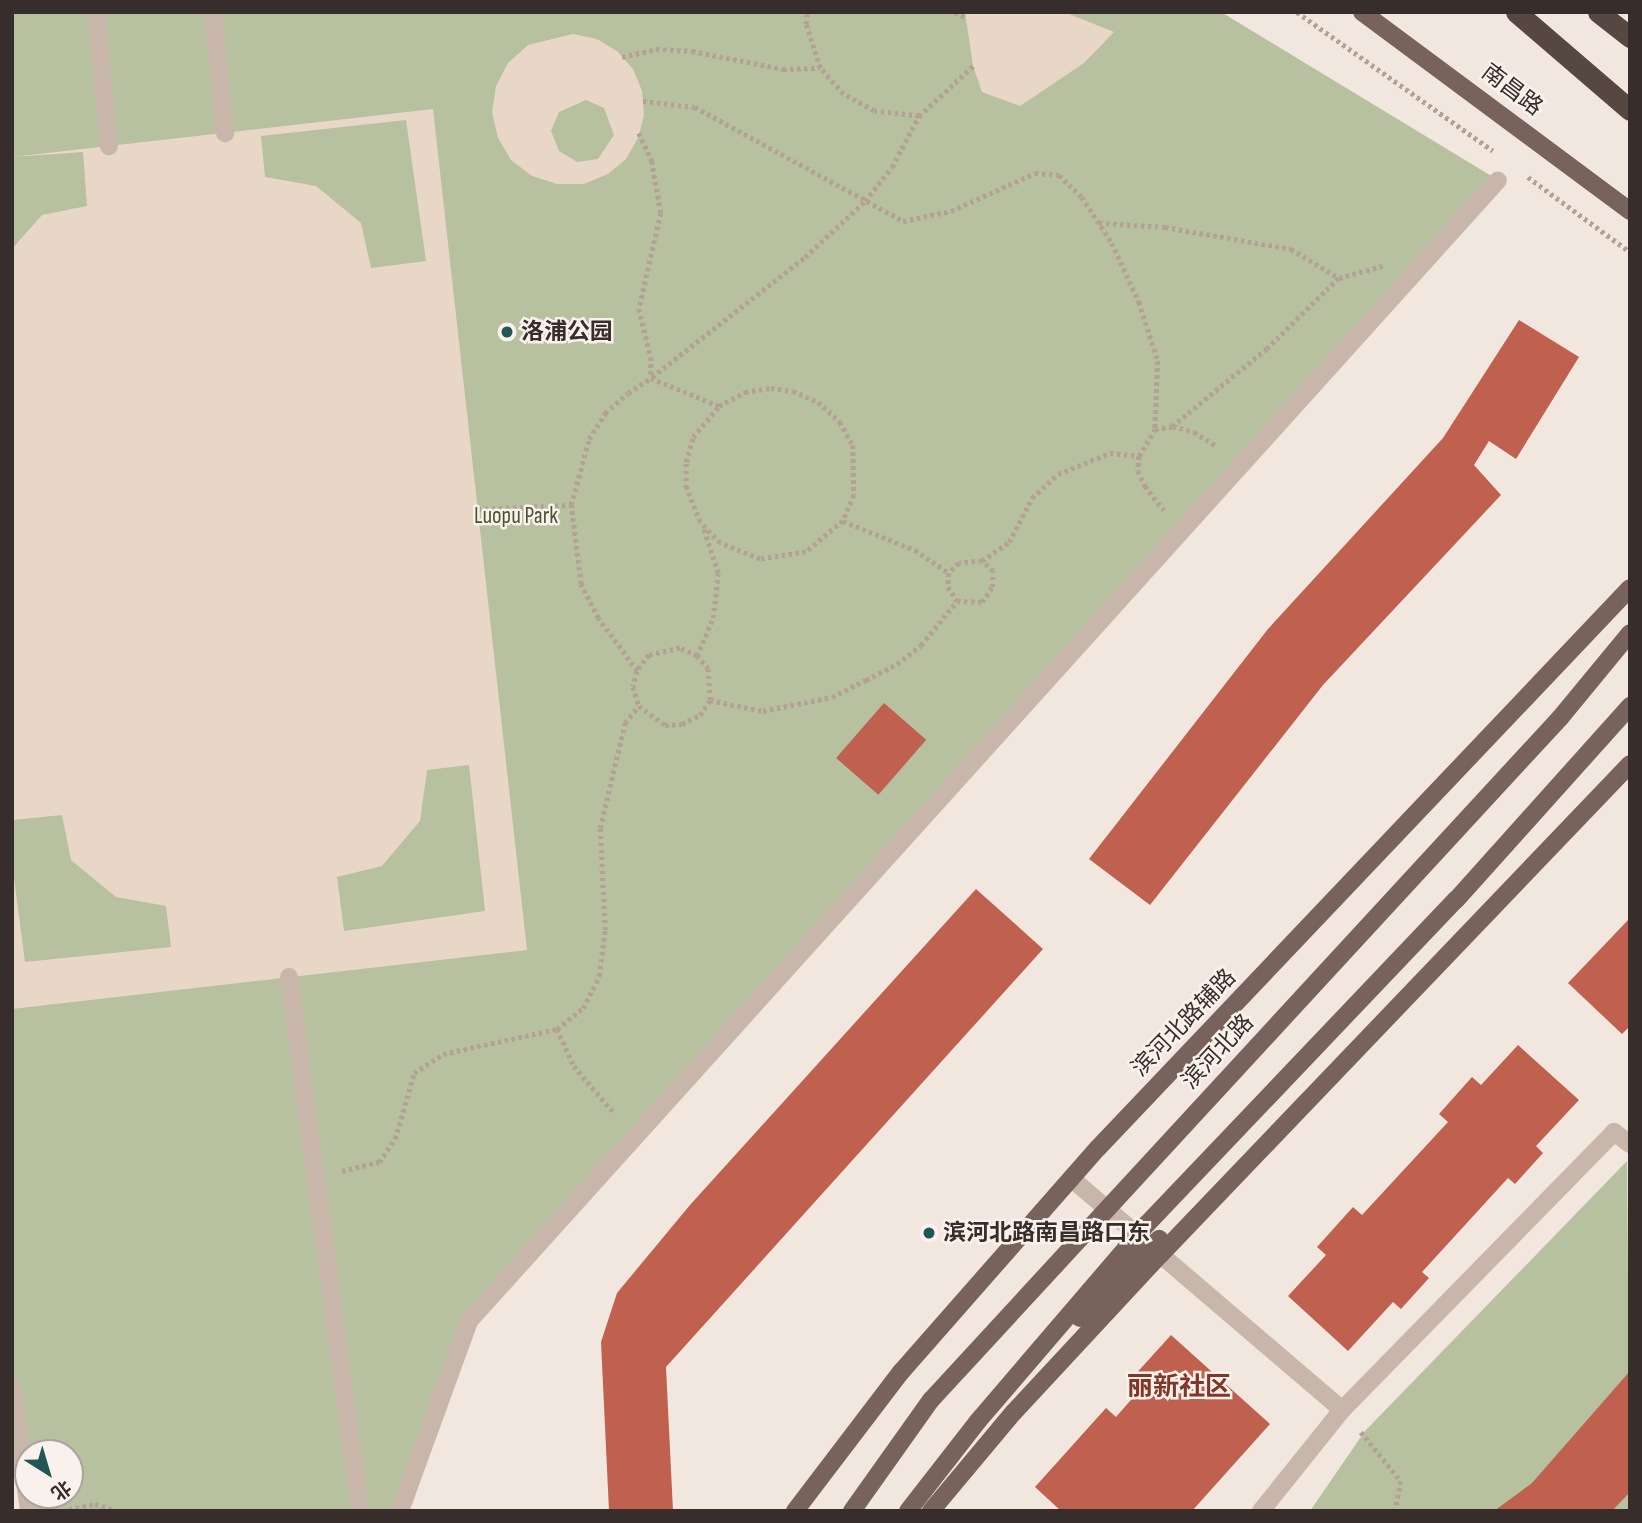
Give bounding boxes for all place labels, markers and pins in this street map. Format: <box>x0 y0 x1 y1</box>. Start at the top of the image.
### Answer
place label: 洛浦公园 <box>521 318 613 346</box>
marker: 洛浦公园 <box>499 324 515 340</box>
place label: 滨河北路南昌路口东 <box>943 1219 1150 1247</box>
marker: 滨河北路南昌路口东 <box>921 1225 937 1241</box>

